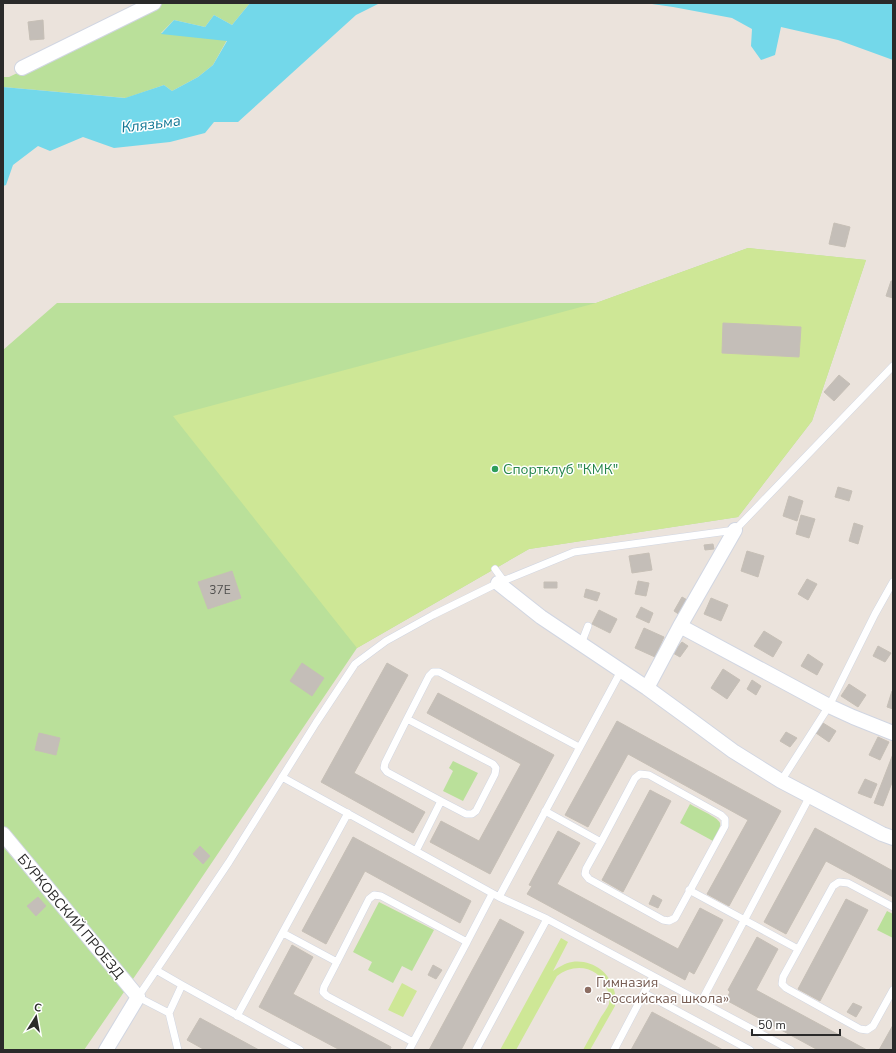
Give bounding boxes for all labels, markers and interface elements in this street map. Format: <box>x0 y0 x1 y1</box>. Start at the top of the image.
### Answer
water label: Клязьма <box>120 110 182 138</box>
place label: Спортклуб "КМК" <box>503 460 618 479</box>
marker: Спортклуб "КМК" <box>490 464 500 474</box>
house number: 37Е <box>209 582 231 598</box>
street label: БУРКОВСКИЙ ПРОЕЗД <box>13 850 128 983</box>
place label: Гимназия «Российская школа» <box>596 973 729 1008</box>
marker: Гимназия «Российская школа» <box>583 985 593 995</box>
north arrow <box>16 997 56 1037</box>
text: С <box>33 1000 43 1016</box>
scale bar <box>752 1011 840 1037</box>
text: 50 m <box>758 1017 786 1033</box>

